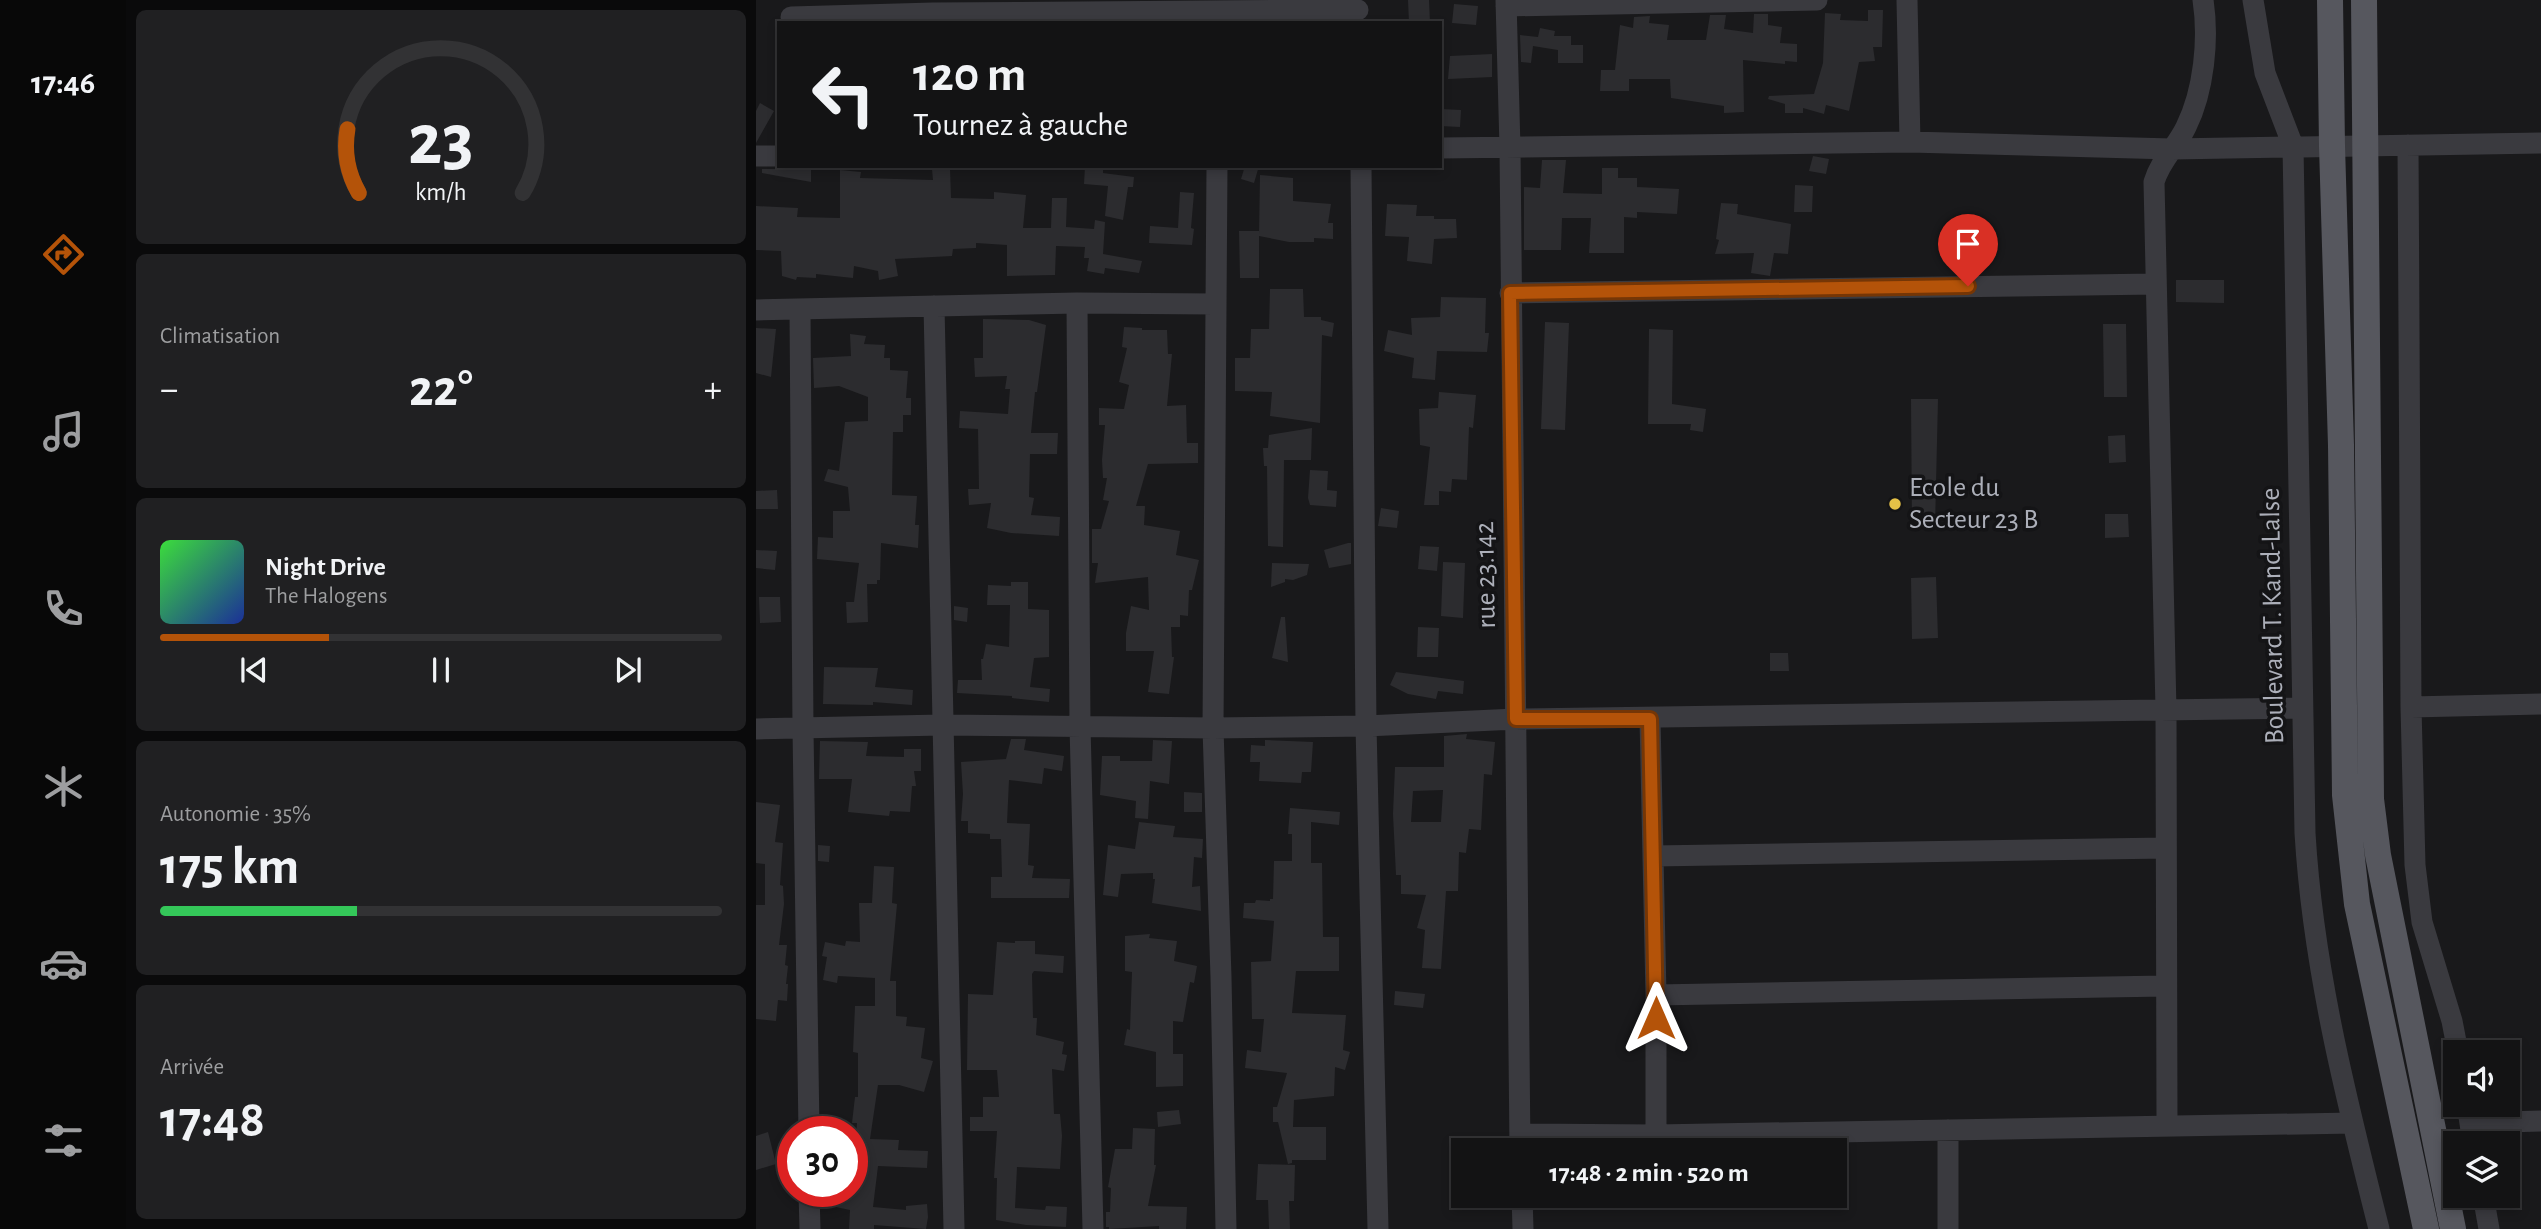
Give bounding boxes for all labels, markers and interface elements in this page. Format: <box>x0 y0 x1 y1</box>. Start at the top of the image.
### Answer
icon: left <box>798 49 889 140</box>
text: 120 m <box>913 51 1026 100</box>
text: 17:46 <box>31 67 95 99</box>
text: 23 <box>408 105 474 178</box>
text: Tournez à gauche <box>913 109 1128 141</box>
text: km/h <box>415 180 467 205</box>
pin <box>1938 214 1998 286</box>
icon: arrive <box>1949 225 1987 263</box>
icon: directions <box>39 230 88 279</box>
text: Climatisation <box>160 325 280 348</box>
text: 22° <box>409 363 473 415</box>
text: − <box>160 371 178 409</box>
text: + <box>704 371 722 409</box>
icon: music <box>39 407 88 456</box>
place label: Ecole du Secteur 23 B <box>1909 474 2038 534</box>
street label: Boulevard T. Kand-Lalse <box>2257 488 2289 744</box>
marker: Ecole du Secteur 23 B <box>1887 496 1903 512</box>
street label: rue 23.142 <box>1471 521 1501 629</box>
text: Night Drive <box>265 554 386 580</box>
icon: phone <box>39 584 88 633</box>
text: The Halogens <box>265 585 387 608</box>
icon: previous <box>235 651 273 689</box>
icon: pause <box>422 651 460 689</box>
icon: next <box>609 651 647 689</box>
icon: climate <box>39 762 88 811</box>
text: Autonomie · 35% <box>160 803 311 826</box>
text: 175 km <box>160 841 299 893</box>
icon: car <box>39 939 88 988</box>
position arrow <box>1619 981 1693 1055</box>
map controls <box>2443 1040 2520 1208</box>
button: sound <box>2443 1040 2520 1117</box>
text: Arrivée <box>160 1056 224 1079</box>
text: 17:48 <box>160 1094 265 1146</box>
icon: filters <box>39 1116 88 1165</box>
speed limit sign: 30 <box>777 1116 868 1207</box>
button: layers <box>2443 1131 2520 1208</box>
text: 17:48 · 2 min · 520 m <box>1549 1160 1749 1186</box>

